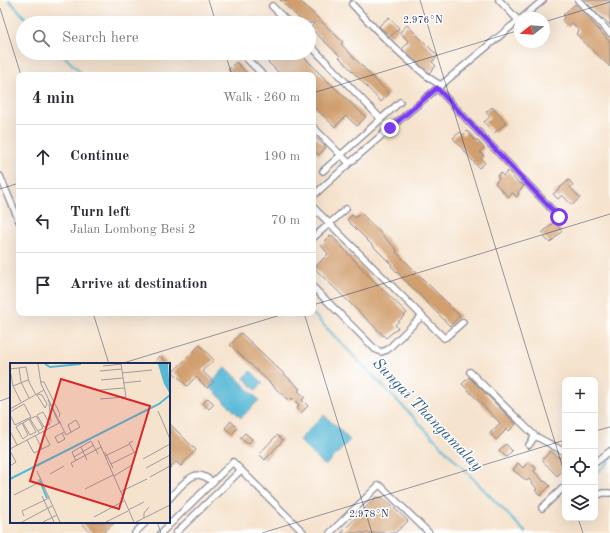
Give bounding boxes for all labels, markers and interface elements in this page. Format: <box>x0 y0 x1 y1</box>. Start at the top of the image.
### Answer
north arrow <box>514 12 550 48</box>
text: 2.976°N <box>403 15 443 25</box>
search box <box>16 16 316 60</box>
icon: search <box>30 27 52 49</box>
text: Search here <box>62 31 139 46</box>
text: 4 min <box>32 90 75 107</box>
text: Walk · 260 m <box>223 91 300 104</box>
route end <box>381 119 399 137</box>
icon: ahead <box>32 146 54 168</box>
text: Continue <box>70 149 129 164</box>
text: 190 m <box>263 150 300 163</box>
text: Turn left <box>70 205 130 220</box>
route start <box>550 208 568 226</box>
icon: left <box>32 210 54 232</box>
text: 70 m <box>271 214 300 227</box>
text: Jalan Lombong Besi 2 <box>70 223 196 236</box>
icon: arrive <box>32 274 54 296</box>
text: Arrive at destination <box>70 277 208 292</box>
water label: Sungai Thangamalay <box>369 355 486 475</box>
inset map <box>10 363 170 523</box>
map controls <box>562 377 598 521</box>
button: + <box>562 377 598 413</box>
button: − <box>562 413 598 449</box>
button: locate <box>562 449 598 485</box>
button: layers <box>562 485 598 521</box>
text: 2.978°N <box>349 509 389 519</box>

